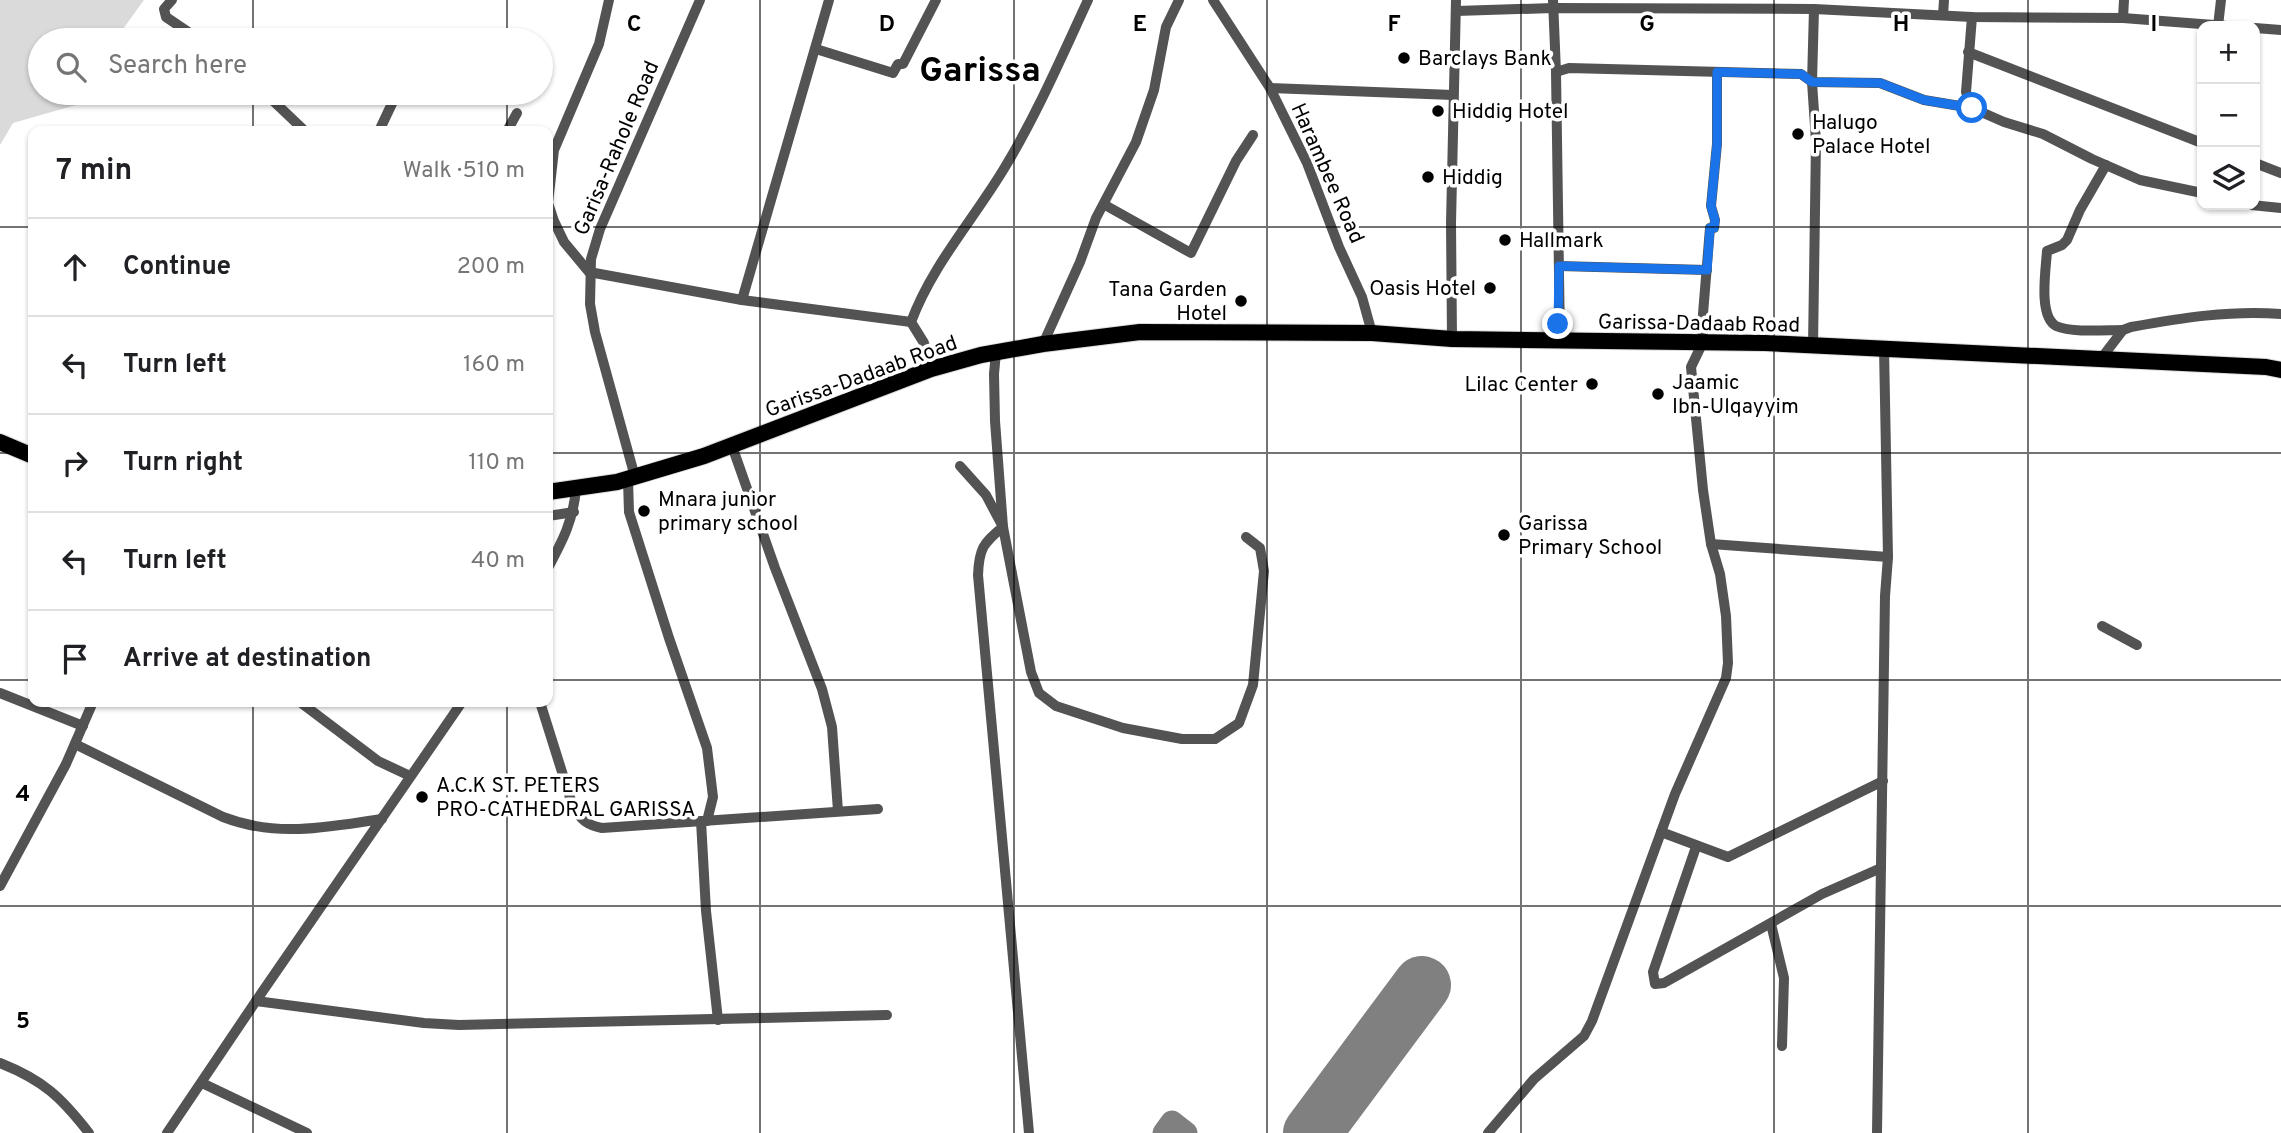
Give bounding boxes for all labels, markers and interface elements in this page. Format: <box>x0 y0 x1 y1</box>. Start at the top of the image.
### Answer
text: C <box>627 11 641 40</box>
text: D <box>879 11 895 40</box>
text: E <box>1133 11 1147 40</box>
text: F <box>1387 11 1401 40</box>
text: G <box>1639 11 1655 40</box>
text: H <box>1893 11 1909 40</box>
text: I <box>2151 11 2157 40</box>
map controls <box>2197 21 2260 210</box>
button: + <box>2197 21 2260 84</box>
search box <box>28 28 553 105</box>
place label: Barclays Bank <box>1418 46 1552 73</box>
icon: search <box>52 48 90 86</box>
text: Search here <box>108 50 247 83</box>
district label: Garissa <box>919 50 1041 94</box>
marker: Barclays Bank <box>1396 50 1412 66</box>
street label: Garisa-Rahole Road <box>568 57 666 240</box>
button: − <box>2197 84 2260 147</box>
route start <box>1956 92 1987 123</box>
street label: Harambee Road <box>1284 99 1370 248</box>
place label: Hiddig Hotel <box>1452 99 1569 126</box>
marker: Hiddig Hotel <box>1430 103 1446 119</box>
place label: Halugo Palace Hotel <box>1812 110 1930 161</box>
marker: Halugo Palace Hotel <box>1790 126 1806 142</box>
button: layers <box>2197 147 2260 210</box>
text: 7 min <box>56 153 132 190</box>
text: Walk · 510 m <box>403 157 525 186</box>
place label: Hiddig <box>1442 165 1503 192</box>
marker: Hiddig <box>1420 169 1436 185</box>
place label: Hallmark <box>1519 228 1604 255</box>
marker: Hallmark <box>1497 232 1513 248</box>
icon: ahead <box>56 248 94 286</box>
text: Continue <box>123 251 231 284</box>
text: 200 m <box>457 253 525 282</box>
place label: Oasis Hotel <box>1369 276 1476 303</box>
place label: Tana Garden Hotel <box>1108 277 1227 328</box>
marker: Oasis Hotel <box>1482 280 1498 296</box>
marker: Tana Garden Hotel <box>1233 293 1249 309</box>
route end <box>1542 308 1573 339</box>
street label: Garissa-Dadaab Road <box>1597 309 1800 340</box>
street label: Garissa-Dadaab Road <box>762 330 961 425</box>
icon: left <box>56 346 94 384</box>
text: Turn left <box>123 349 227 382</box>
text: 160 m <box>463 351 525 380</box>
place label: Jaamic Ibn-Ulqayyim <box>1672 370 1799 421</box>
place label: Lilac Center <box>1465 372 1578 399</box>
marker: Lilac Center <box>1584 376 1600 392</box>
marker: Jaamic Ibn-Ulqayyim <box>1650 386 1666 402</box>
icon: right <box>56 444 94 482</box>
text: Turn right <box>123 447 243 480</box>
text: 110 m <box>468 449 525 478</box>
place label: Mnara junior primary school <box>658 487 798 538</box>
marker: Mnara junior primary school <box>636 503 652 519</box>
place label: Garissa Primary School <box>1518 511 1662 562</box>
marker: Garissa Primary School <box>1496 527 1512 543</box>
icon: left <box>56 542 94 580</box>
text: Turn left <box>123 545 227 578</box>
text: 40 m <box>471 547 525 576</box>
icon: arrive <box>56 640 94 678</box>
text: Arrive at destination <box>123 643 371 676</box>
place label: A.C.K ST. PETERS PRO-CATHEDRAL GARISSA <box>436 773 695 824</box>
text: 4 <box>16 781 30 810</box>
marker: A.C.K ST. PETERS PRO-CATHEDRAL GARISSA <box>414 789 430 805</box>
text: 5 <box>16 1008 30 1037</box>

